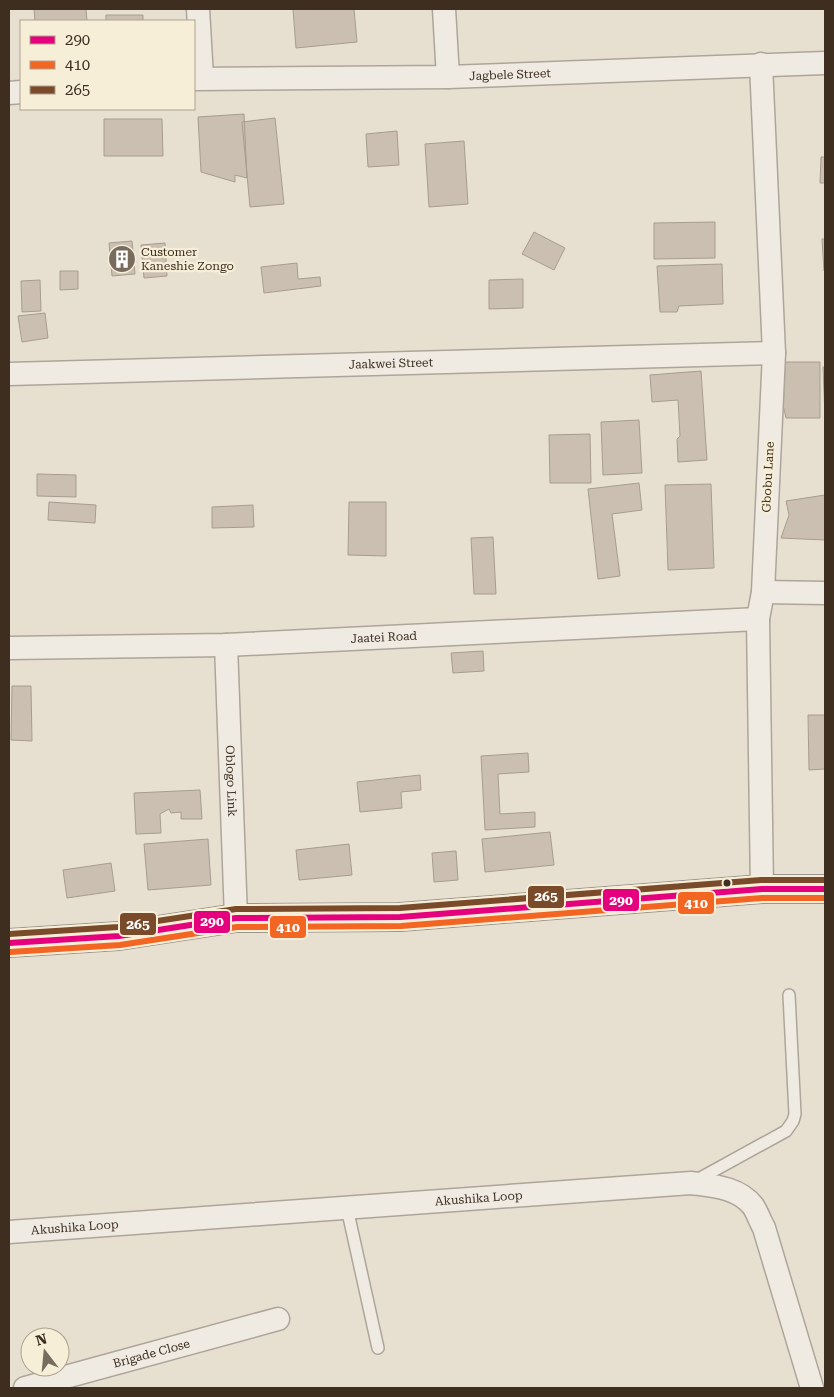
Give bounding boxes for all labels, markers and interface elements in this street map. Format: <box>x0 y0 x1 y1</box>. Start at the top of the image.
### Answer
legend <box>20 20 195 110</box>
text: 290 <box>65 31 90 49</box>
text: 410 <box>65 56 90 74</box>
street label: Jagbele Street <box>469 66 552 83</box>
text: 265 <box>65 81 90 99</box>
building icon: Customer Kaneshie Zongo <box>107 244 137 274</box>
place label: Customer Kaneshie Zongo <box>141 245 234 273</box>
street label: Jaakwei Street <box>348 355 434 372</box>
street label: Gbobu Lane <box>759 441 777 513</box>
street label: Jaatei Road <box>350 629 418 646</box>
street label: Oblogo Link <box>223 745 239 817</box>
unlabelled marker <box>722 878 732 888</box>
line badge: 265 <box>527 885 565 909</box>
text: 265 <box>534 888 558 904</box>
line badge: 290 <box>602 888 640 912</box>
line badge: 410 <box>677 891 715 915</box>
text: 290 <box>609 892 633 908</box>
text: 410 <box>684 895 708 911</box>
line badge: 290 <box>193 910 231 934</box>
line badge: 265 <box>119 912 157 936</box>
text: 290 <box>200 913 224 929</box>
line badge: 410 <box>269 915 307 939</box>
text: 265 <box>126 916 150 932</box>
text: 410 <box>276 919 300 935</box>
street label: Akushika Loop <box>435 1188 523 1208</box>
street label: Akushika Loop <box>31 1217 119 1237</box>
north arrow <box>20 1327 70 1377</box>
text: N <box>34 1330 49 1349</box>
street label: Brigade Close <box>111 1336 192 1371</box>

